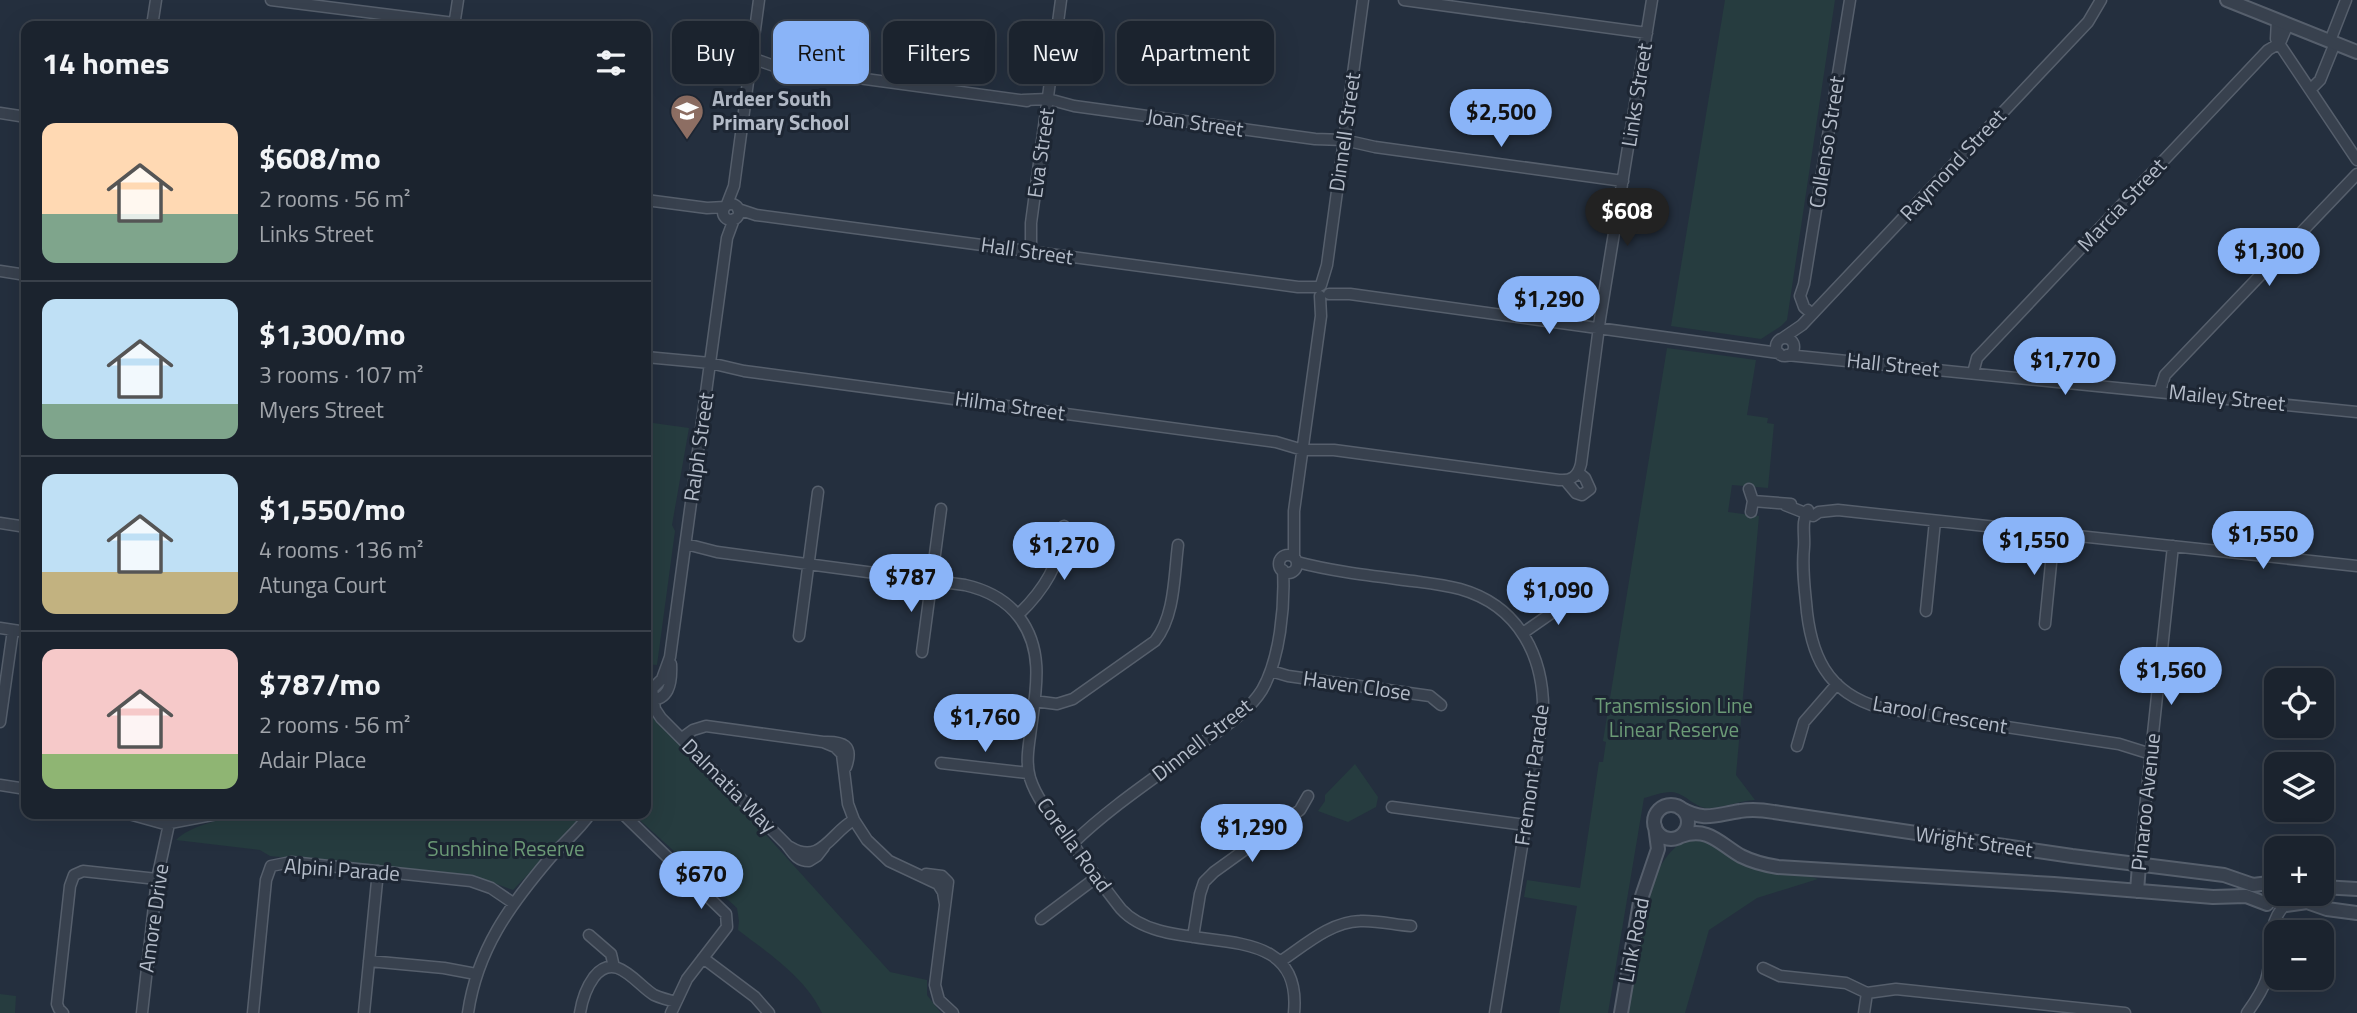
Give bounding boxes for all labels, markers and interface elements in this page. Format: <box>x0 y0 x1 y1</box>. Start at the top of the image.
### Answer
chip: Buy <box>672 21 759 84</box>
chip: Rent <box>773 21 869 84</box>
chip: Filters <box>883 21 995 84</box>
chip: New <box>1009 21 1103 84</box>
chip: Apartment <box>1117 21 1274 84</box>
text: 14 homes <box>42 40 169 86</box>
street label: Links Street <box>1612 40 1660 149</box>
icon: filters <box>592 44 630 82</box>
street label: Dinnell Street <box>1320 70 1368 193</box>
street label: Collenso Street <box>1800 73 1852 210</box>
place label: Ardeer South Primary School <box>712 82 849 138</box>
pin: $2,500 <box>1444 90 1558 149</box>
school or university icon: Ardeer South Primary School <box>668 92 706 141</box>
text: $2,500 <box>1466 94 1536 129</box>
street label: Joan Street <box>1145 99 1246 145</box>
street label: Raymond Street <box>1892 101 2013 228</box>
street label: Eva Street <box>1018 105 1062 200</box>
text: $608/mo <box>259 135 381 181</box>
street label: Marcia Street <box>2069 150 2174 258</box>
icon: home <box>98 151 182 235</box>
text: 2 rooms · 56 m² <box>259 181 410 216</box>
pin: $608 <box>1586 188 1668 248</box>
text: $608 <box>1601 193 1653 228</box>
text: Links Street <box>259 216 373 251</box>
street label: Hall Street <box>979 228 1076 272</box>
pin: $1,300 <box>2212 229 2326 288</box>
text: $1,300 <box>2234 233 2304 268</box>
pin: $1,290 <box>1492 276 1606 336</box>
text: $1,290 <box>1514 281 1584 316</box>
text: $1,300/mo <box>259 311 405 357</box>
icon: home <box>98 327 182 411</box>
pin: $1,770 <box>2008 338 2122 397</box>
text: $1,770 <box>2030 342 2100 377</box>
street label: Hall Street <box>1845 343 1942 385</box>
text: 3 rooms · 107 m² <box>259 357 423 392</box>
street label: Mailey Street <box>2167 375 2288 419</box>
street label: Hilma Street <box>953 381 1068 429</box>
street label: Ralph Street <box>675 390 722 503</box>
text: Myers Street <box>259 392 384 427</box>
text: $1,550/mo <box>259 486 405 532</box>
icon: home <box>98 502 182 586</box>
pin: $1,550 <box>2206 512 2320 571</box>
text: $1,550 <box>2228 516 2298 551</box>
pin: $1,550 <box>1977 518 2091 577</box>
pin: $1,270 <box>1007 522 1121 582</box>
text: $1,550 <box>1999 522 2069 557</box>
text: $1,270 <box>1029 527 1099 562</box>
text: 4 rooms · 136 m² <box>259 532 423 567</box>
pin: $787 <box>870 554 952 614</box>
text: $787 <box>885 559 937 594</box>
text: Atunga Court <box>259 567 386 602</box>
pin: $1,090 <box>1501 568 1615 627</box>
text: $1,090 <box>1523 572 1593 607</box>
pin: $1,560 <box>2114 648 2228 707</box>
text: $1,560 <box>2136 652 2206 687</box>
text: $787/mo <box>259 661 381 707</box>
street label: Haven Close <box>1301 662 1413 708</box>
map controls <box>2264 668 2334 990</box>
button: locate <box>2264 668 2334 738</box>
icon: home <box>98 677 182 761</box>
street label: Larool Crescent <box>1870 686 2011 742</box>
street label: Dinnell Street <box>1144 689 1259 789</box>
park label: Transmission Line Linear Reserve <box>1595 689 1753 745</box>
pin: $1,760 <box>928 694 1042 754</box>
text: $1,760 <box>950 699 1020 734</box>
street label: Fremont Parade <box>1505 702 1557 848</box>
text: 2 rooms · 56 m² <box>259 707 410 742</box>
street label: Dalmatia Way <box>675 731 784 840</box>
street label: Pinaroo Avenue <box>2122 731 2168 872</box>
text: Adair Place <box>259 742 366 777</box>
button: layers <box>2264 752 2334 822</box>
street label: Corella Road <box>1029 790 1120 898</box>
pin: $1,290 <box>1195 804 1309 864</box>
text: $1,290 <box>1217 809 1287 844</box>
street label: Wright Street <box>1913 817 2036 865</box>
park label: Sunshine Reserve <box>427 832 585 864</box>
button: + <box>2264 836 2334 906</box>
street label: Alpini Parade <box>283 849 401 889</box>
pin: $670 <box>660 852 742 911</box>
text: $670 <box>675 856 727 891</box>
street label: Amore Drive <box>130 861 176 974</box>
street label: Link Road <box>1609 895 1657 985</box>
button: − <box>2264 920 2334 990</box>

